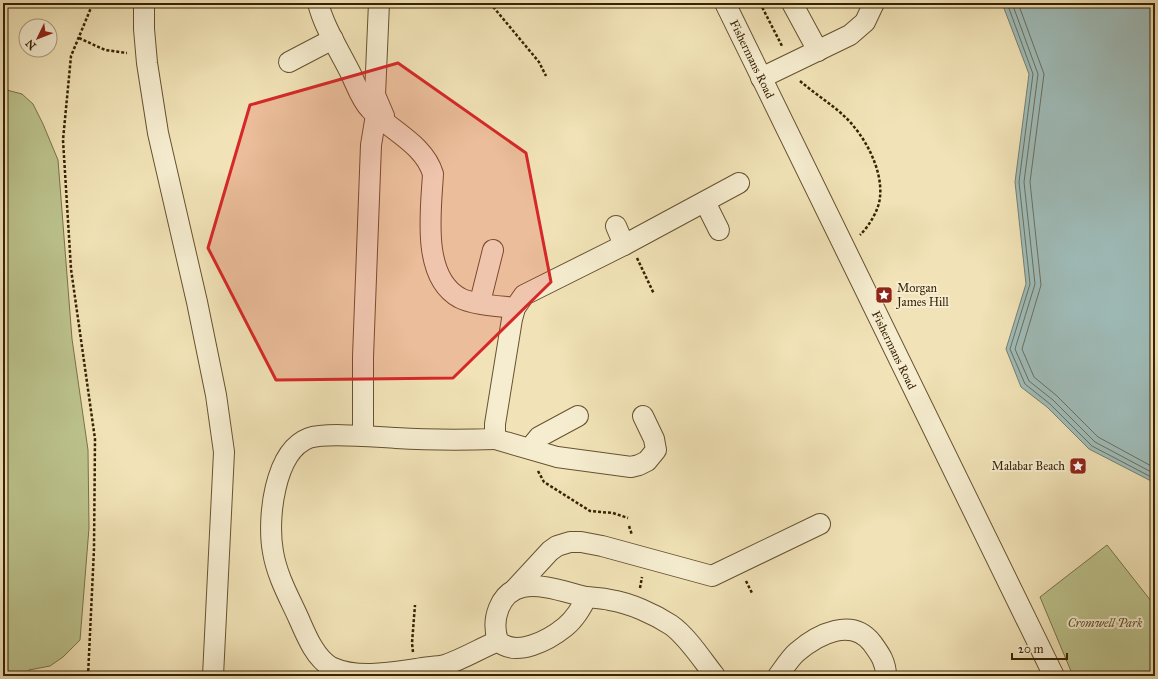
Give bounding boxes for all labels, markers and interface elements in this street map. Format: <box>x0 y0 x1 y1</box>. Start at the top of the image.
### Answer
street label: Fishermans Road <box>727 17 777 101</box>
north arrow <box>18 18 58 58</box>
text: N <box>23 36 39 52</box>
place label: Morgan James Hill <box>895 281 950 310</box>
place icon: Morgan James Hill <box>874 285 894 305</box>
street label: Fishermans Road <box>869 308 919 392</box>
place icon: Malabar Beach <box>1068 456 1088 476</box>
place label: Malabar Beach <box>992 459 1065 473</box>
park label: Cromwell Park <box>1068 616 1143 630</box>
scale bar <box>1012 635 1067 661</box>
text: 20 m <box>1018 642 1044 656</box>

